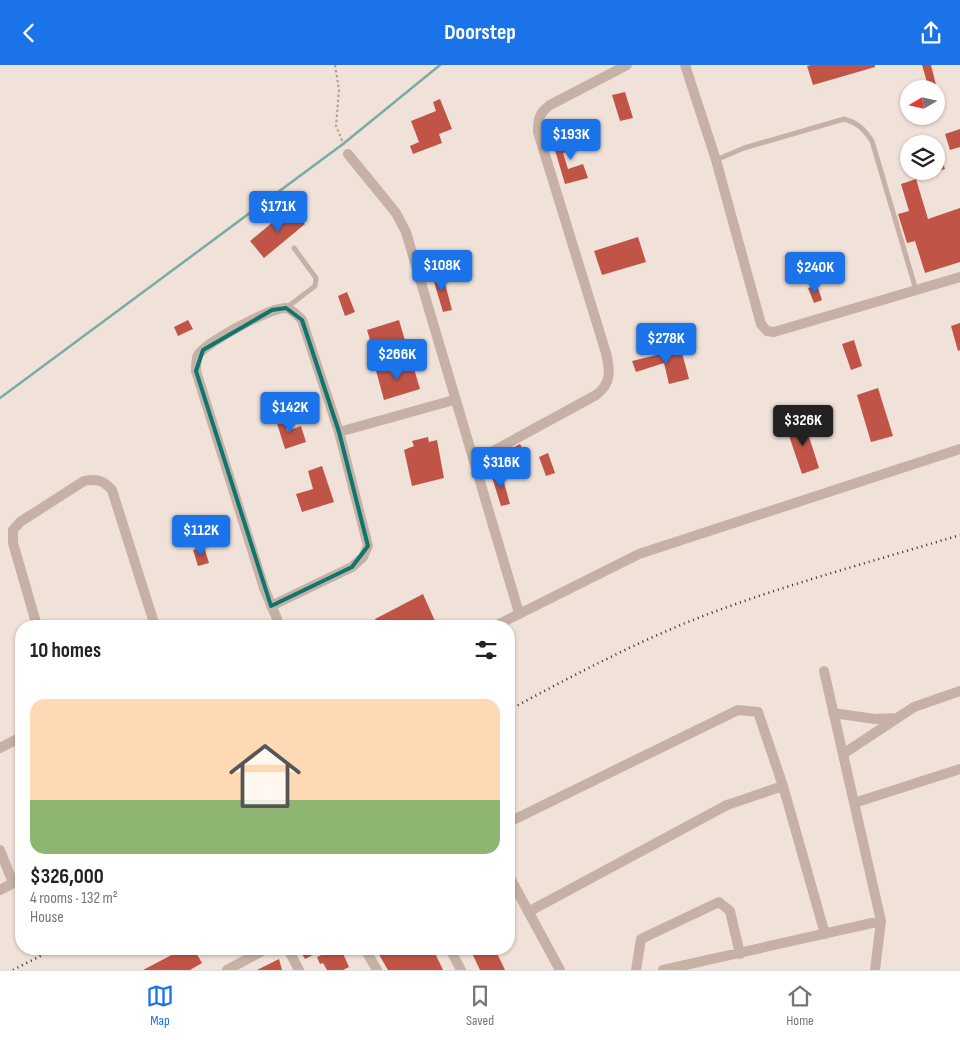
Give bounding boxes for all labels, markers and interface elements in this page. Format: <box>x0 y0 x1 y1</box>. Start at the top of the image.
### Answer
icon: back <box>15 19 43 47</box>
text: Doorstep <box>444 19 516 46</box>
icon: share <box>917 19 945 47</box>
north arrow <box>900 80 945 125</box>
map controls <box>900 80 945 180</box>
pin: $193K <box>536 119 606 161</box>
text: $193K <box>552 125 590 144</box>
button: layers <box>900 135 945 180</box>
pin: $171K <box>243 191 313 233</box>
text: $171K <box>260 197 296 216</box>
pin: $108K <box>407 249 477 292</box>
pin: $240K <box>780 251 850 294</box>
text: $108K <box>423 256 461 275</box>
text: $240K <box>796 258 834 277</box>
pin: $278K <box>631 323 701 365</box>
text: $278K <box>647 329 685 348</box>
pin: $266K <box>362 339 432 381</box>
text: $266K <box>378 345 416 364</box>
pin: $142K <box>255 391 325 434</box>
text: $142K <box>272 398 308 417</box>
pin: $326K <box>768 405 838 447</box>
text: $326K <box>784 411 822 430</box>
pin: $316K <box>466 447 536 489</box>
text: $316K <box>482 453 520 472</box>
pin: $112K <box>166 515 236 557</box>
text: $112K <box>183 521 219 540</box>
icon: filters <box>472 636 500 664</box>
text: 10 homes <box>30 638 101 663</box>
icon: home <box>220 731 310 821</box>
text: $326,000 <box>30 864 104 889</box>
text: 4 rooms · 132 m² <box>30 889 118 908</box>
text: House <box>30 908 64 927</box>
tab: Map <box>146 982 174 1029</box>
tab: Saved <box>466 982 494 1029</box>
tab: Home <box>786 982 814 1029</box>

